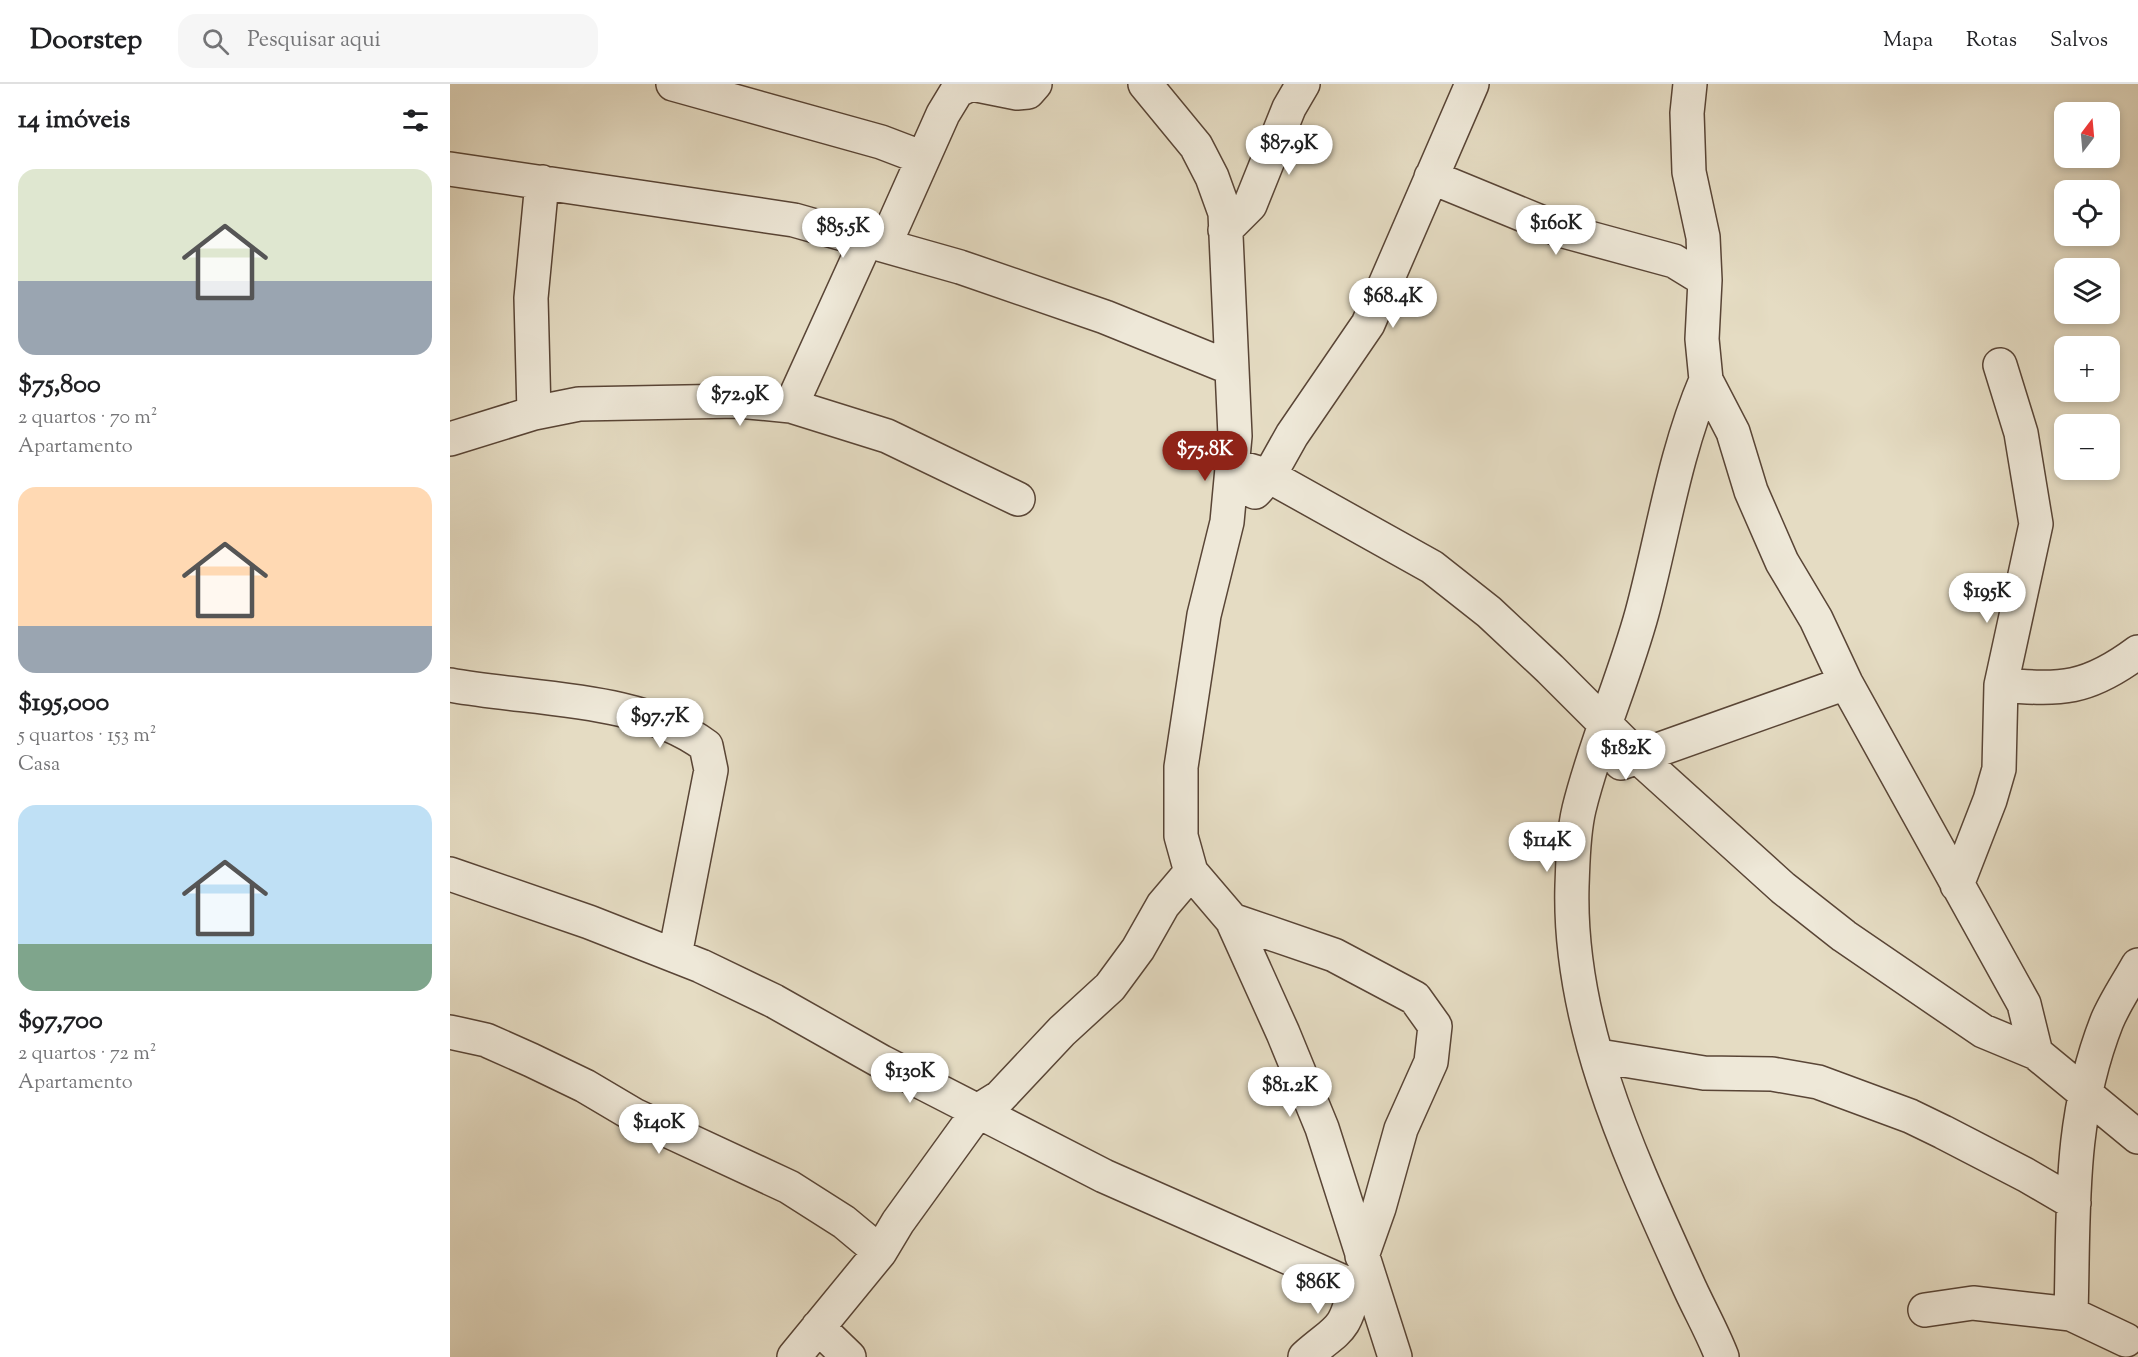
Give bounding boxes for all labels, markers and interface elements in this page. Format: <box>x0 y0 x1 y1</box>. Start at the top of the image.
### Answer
search box <box>178 14 598 68</box>
text: Doorstep <box>30 21 142 61</box>
icon: search <box>199 25 232 58</box>
text: Pesquisar aqui <box>247 25 381 57</box>
text: Mapa <box>1883 26 1933 56</box>
text: Rotas <box>1966 26 2017 56</box>
text: Salvos <box>2050 26 2108 56</box>
text: 14 imóveis <box>18 102 130 139</box>
north arrow <box>2054 102 2120 168</box>
map controls <box>2054 102 2120 480</box>
icon: filters <box>399 104 432 137</box>
pin: $87.9K <box>1240 125 1338 176</box>
text: $87.9K <box>1260 130 1318 159</box>
button: locate <box>2054 180 2120 246</box>
pin: $160K <box>1514 205 1598 256</box>
icon: home <box>171 208 279 316</box>
pin: $85.5K <box>794 208 892 259</box>
text: $160K <box>1530 210 1582 239</box>
text: $85.5K <box>816 213 870 242</box>
button: layers <box>2054 258 2120 324</box>
pin: $68.4K <box>1344 278 1442 329</box>
text: $68.4K <box>1363 283 1423 312</box>
button: + <box>2054 336 2120 402</box>
text: $75,800 <box>18 367 101 404</box>
pin: $72.9K <box>691 376 789 427</box>
text: $72.9K <box>711 381 769 410</box>
text: 2 quartos · 70 m² <box>18 404 158 433</box>
button: − <box>2054 414 2120 480</box>
pin: $75.8K <box>1156 431 1254 482</box>
text: Apartamento <box>18 433 133 462</box>
text: $75.8K <box>1176 436 1234 465</box>
icon: home <box>171 526 279 634</box>
pin: $195K <box>1945 573 2029 624</box>
text: $195K <box>1963 578 2011 607</box>
text: $195,000 <box>18 685 109 722</box>
pin: $97.7K <box>611 698 709 749</box>
text: $97.7K <box>630 703 690 732</box>
text: 5 quartos · 153 m² <box>18 722 157 751</box>
pin: $182K <box>1584 730 1668 781</box>
text: $182K <box>1600 735 1652 764</box>
text: Casa <box>18 751 60 780</box>
pin: $114K <box>1505 822 1589 873</box>
text: $114K <box>1523 827 1571 856</box>
icon: home <box>171 844 279 952</box>
text: $97,700 <box>18 1003 103 1040</box>
text: 2 quartos · 72 m² <box>18 1040 156 1069</box>
pin: $130K <box>868 1053 952 1104</box>
text: $130K <box>885 1058 935 1087</box>
pin: $81.2K <box>1241 1067 1339 1118</box>
text: Apartamento <box>18 1069 133 1098</box>
text: $81.2K <box>1262 1072 1318 1101</box>
pin: $140K <box>617 1104 701 1155</box>
text: $140K <box>633 1109 685 1138</box>
pin: $86K <box>1282 1264 1354 1315</box>
text: $86K <box>1295 1269 1341 1298</box>

